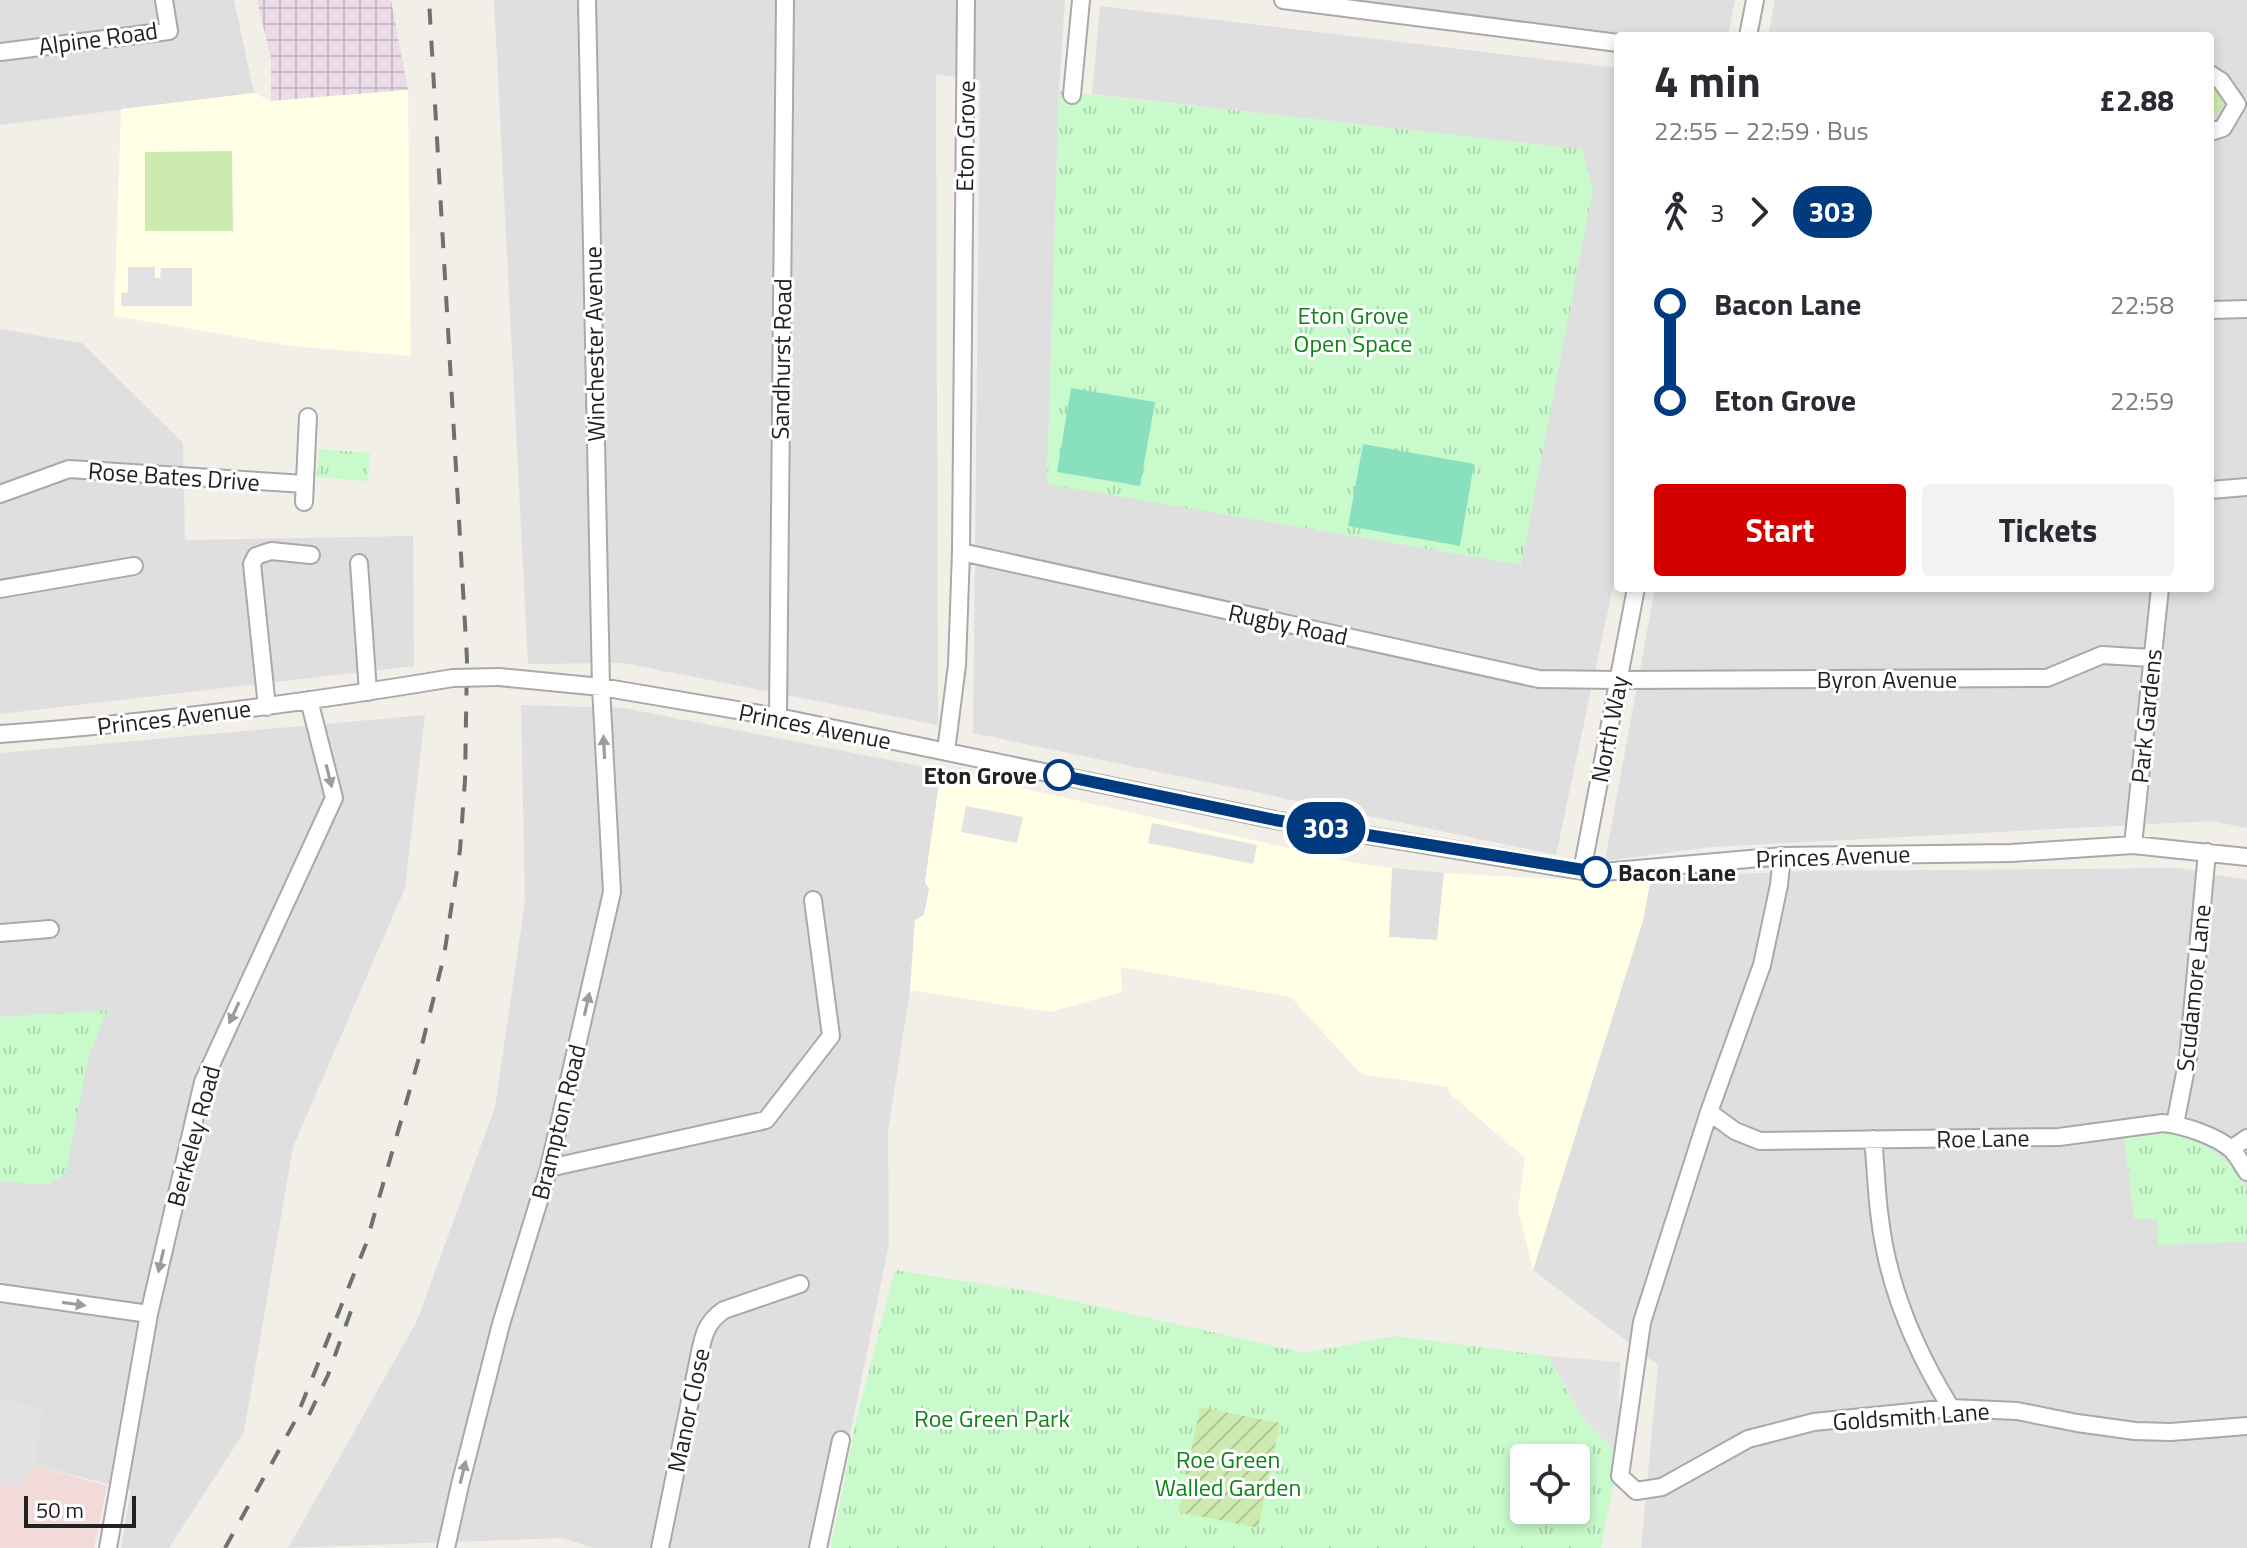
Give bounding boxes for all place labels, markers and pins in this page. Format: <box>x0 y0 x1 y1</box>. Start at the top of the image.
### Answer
place label: Eton Grove <box>923 757 1037 793</box>
marker: Eton Grove <box>1044 760 1074 790</box>
place label: Bacon Lane <box>1618 854 1736 890</box>
marker: Bacon Lane <box>1581 857 1611 887</box>

